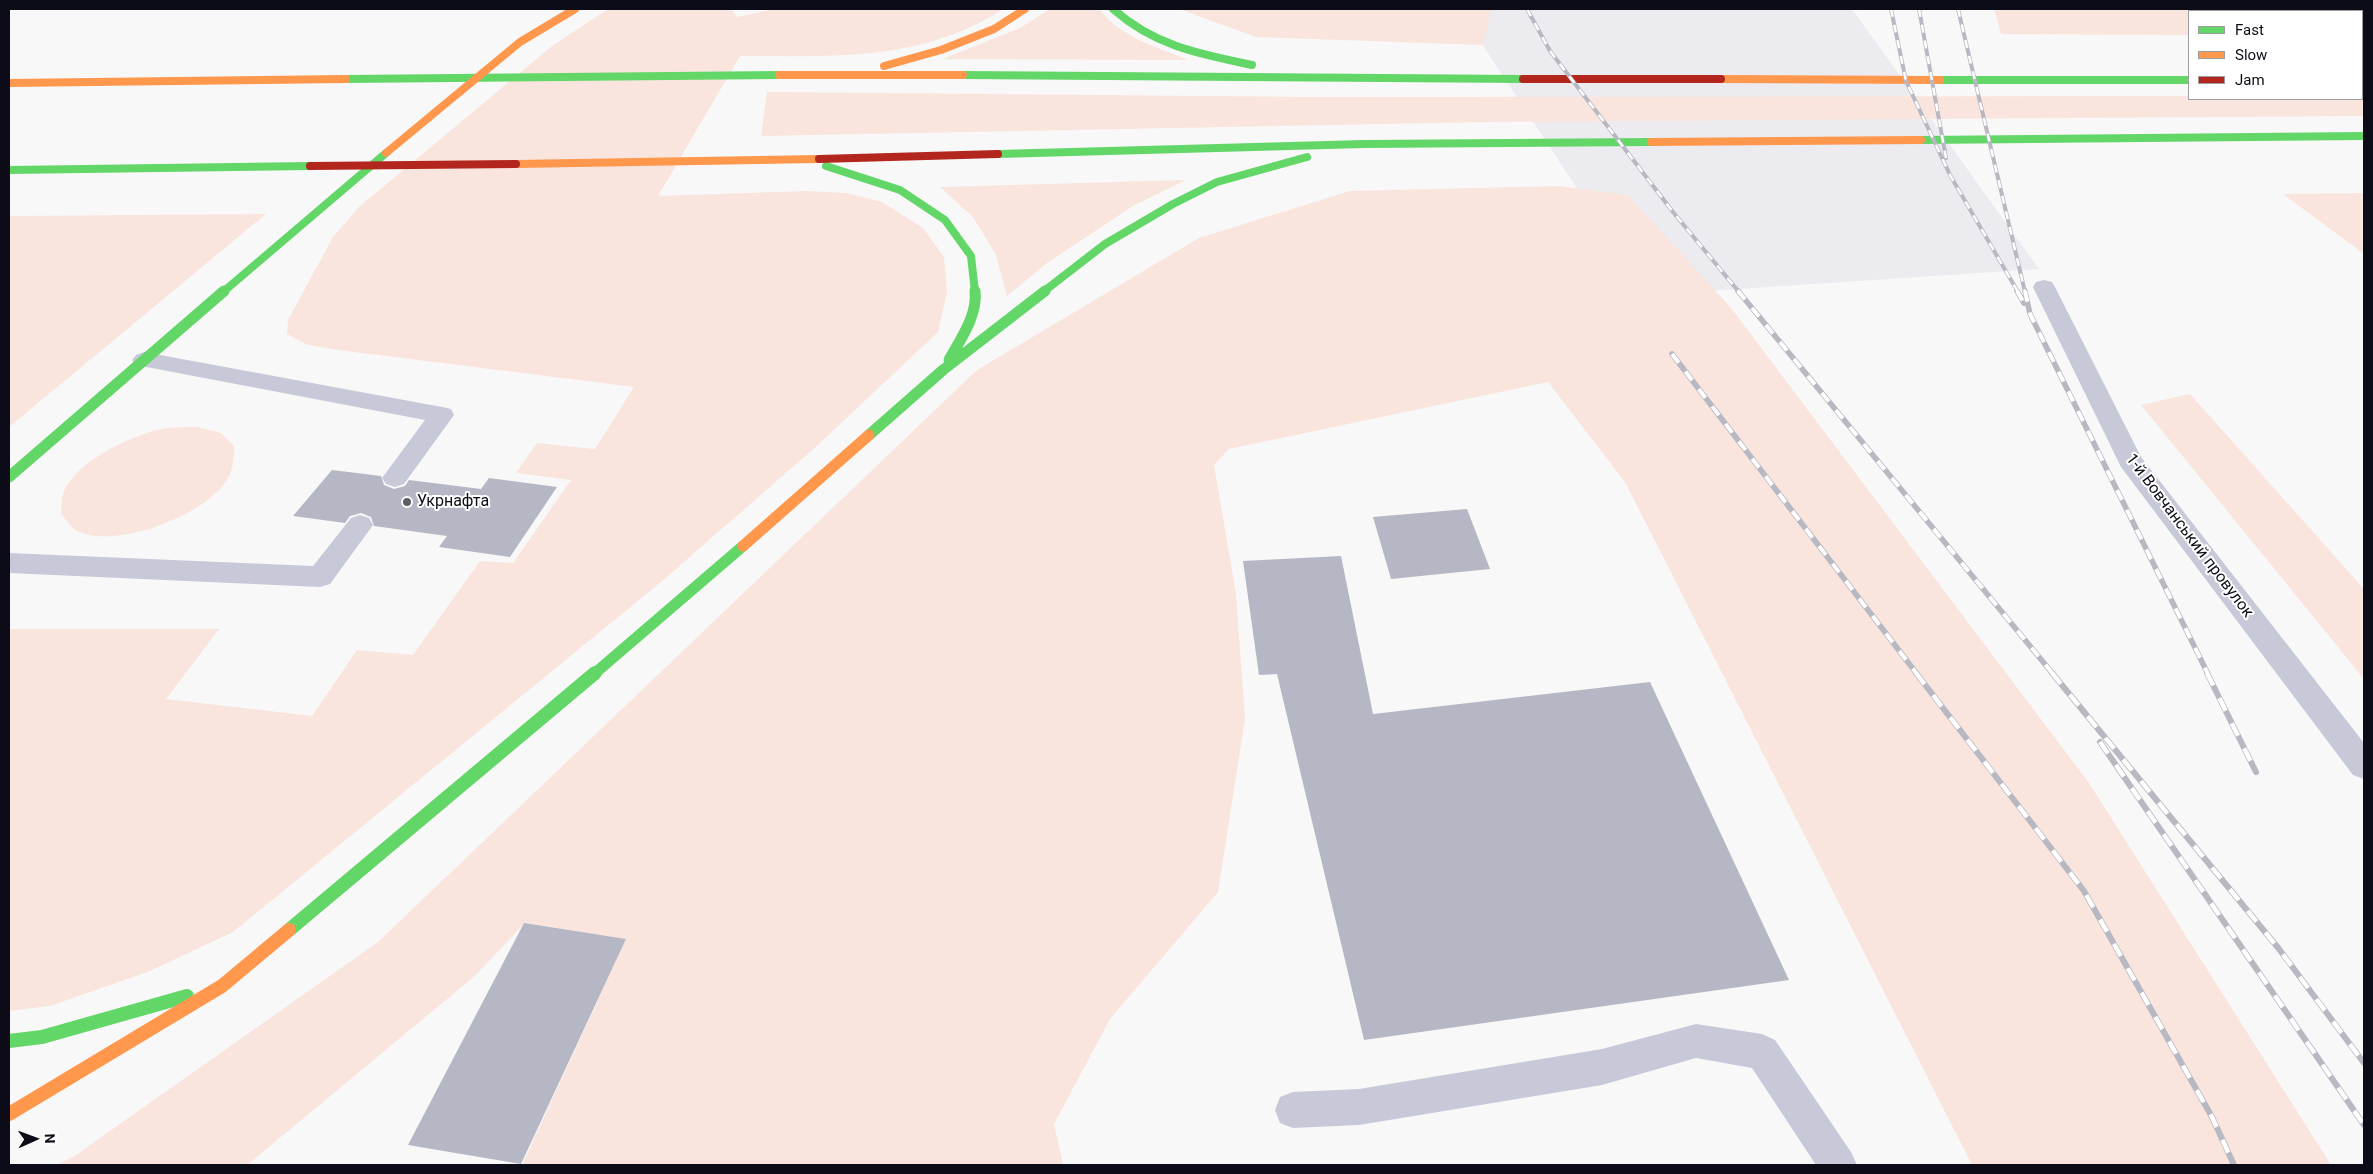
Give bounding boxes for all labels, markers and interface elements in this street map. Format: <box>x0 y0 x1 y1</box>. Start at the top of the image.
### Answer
legend <box>2188 10 2363 100</box>
text: Fast <box>2235 21 2264 39</box>
text: Slow <box>2235 46 2267 64</box>
text: Jam <box>2235 71 2265 89</box>
street label: 1-й Вовчанський провулок <box>2121 450 2257 622</box>
place label: Укрнафта <box>417 492 489 512</box>
marker: Укрнафта <box>401 496 413 508</box>
north arrow <box>10 1114 60 1164</box>
text: N <box>42 1133 58 1144</box>

